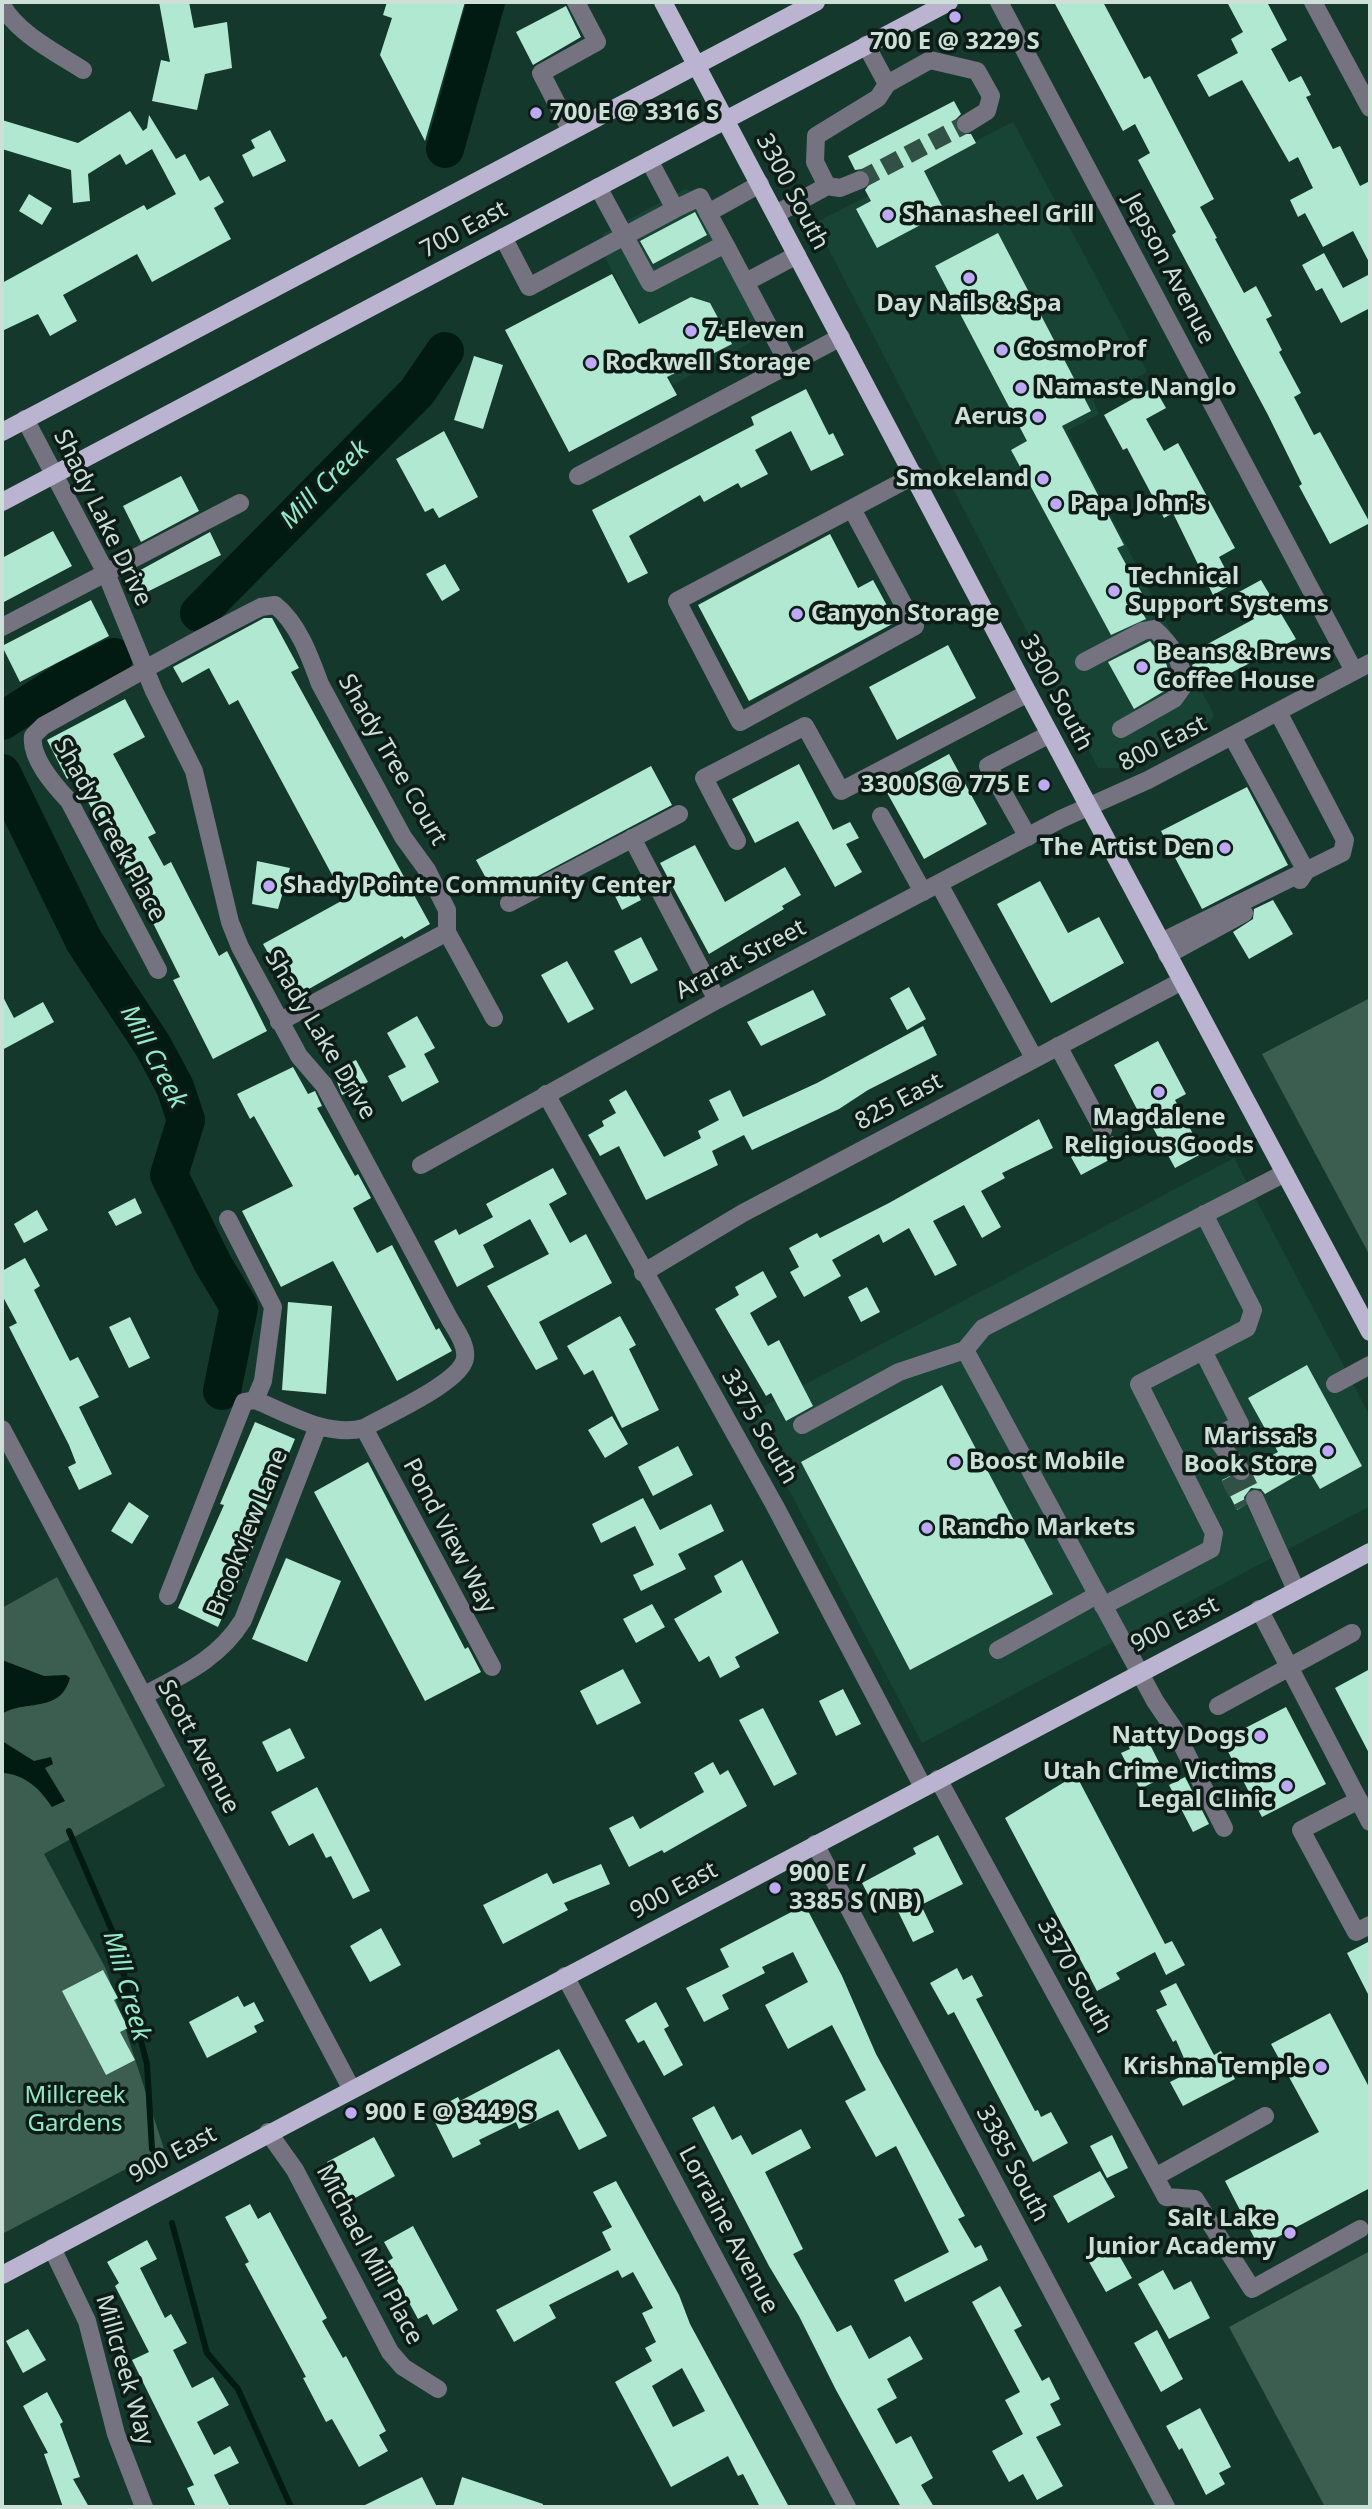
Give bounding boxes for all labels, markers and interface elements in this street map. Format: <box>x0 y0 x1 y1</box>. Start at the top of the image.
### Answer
marker: 700 E @ 3229 S <box>947 9 963 25</box>
place label: 700 E @ 3229 S <box>870 28 1040 56</box>
place label: 700 E @ 3316 S <box>550 99 719 127</box>
marker: 700 E @ 3316 S <box>528 105 544 121</box>
street label: 3300 South <box>749 129 835 255</box>
street label: Jepson Avenue <box>1117 189 1221 349</box>
street label: 700 East <box>416 195 512 265</box>
place label: Shanasheel Grill <box>902 201 1094 229</box>
marker: Shanasheel Grill <box>880 207 896 223</box>
marker: Day Nails & Spa <box>961 270 977 286</box>
place label: Day Nails & Spa <box>876 290 1062 318</box>
place label: 7-Eleven <box>705 317 804 345</box>
marker: 7-Eleven <box>683 323 699 339</box>
place label: CosmoProf <box>1016 336 1146 364</box>
marker: CosmoProf <box>994 342 1010 358</box>
place label: Rockwell Storage <box>605 349 811 377</box>
marker: Rockwell Storage <box>583 355 599 371</box>
place label: Namaste Nanglo <box>1035 374 1237 402</box>
marker: Namaste Nanglo <box>1013 380 1029 396</box>
place label: Aerus <box>955 403 1024 431</box>
marker: Aerus <box>1030 409 1046 425</box>
street label: Shady Lake Drive <box>47 425 157 611</box>
water label: Mill Creek <box>274 434 376 536</box>
place label: Smokeland <box>896 465 1029 493</box>
marker: Smokeland <box>1035 471 1051 487</box>
place label: Papa John's <box>1070 490 1207 518</box>
marker: Papa John's <box>1048 496 1064 512</box>
place label: Technical Support Systems <box>1128 563 1329 619</box>
marker: Technical Support Systems <box>1106 583 1122 599</box>
place label: Canyon Storage <box>811 600 1000 628</box>
marker: Canyon Storage <box>789 606 805 622</box>
street label: 3300 South <box>1013 630 1099 756</box>
place label: Beans & Brews Coffee House <box>1156 639 1331 695</box>
marker: Beans & Brews Coffee House <box>1134 659 1150 675</box>
street label: Shady Tree Court <box>331 669 453 851</box>
street label: 800 East <box>1114 710 1212 778</box>
street label: Shady Creek Place <box>47 734 171 926</box>
place label: 3300 S @ 775 E <box>861 771 1030 799</box>
marker: 3300 S @ 775 E <box>1036 777 1052 793</box>
place label: The Artist Den <box>1040 834 1211 862</box>
marker: The Artist Den <box>1217 840 1233 856</box>
place label: Shady Pointe Community Center <box>283 872 672 900</box>
marker: Shady Pointe Community Center <box>261 878 277 894</box>
street label: Ararat Street <box>671 914 811 1006</box>
street label: Shady Lake Drive <box>258 945 382 1125</box>
water label: Mill Creek <box>113 1000 193 1114</box>
street label: 825 East <box>851 1067 947 1137</box>
marker: Magdalene Religious Goods <box>1151 1084 1167 1100</box>
place label: Magdalene Religious Goods <box>1064 1104 1254 1160</box>
street label: 3375 South <box>715 1365 803 1489</box>
place label: Marissa's Book Store <box>1184 1423 1314 1479</box>
marker: Marissa's Book Store <box>1320 1443 1336 1459</box>
street label: Brookview Lane <box>201 1445 295 1621</box>
place label: Boost Mobile <box>969 1448 1125 1476</box>
street label: Pond View Way <box>396 1454 502 1618</box>
marker: Boost Mobile <box>947 1454 963 1470</box>
place label: Rancho Markets <box>941 1514 1135 1542</box>
marker: Rancho Markets <box>919 1520 935 1536</box>
street label: 900 East <box>1126 1591 1224 1659</box>
street label: Scott Avenue <box>151 1675 245 1819</box>
place label: Natty Dogs <box>1112 1722 1246 1750</box>
marker: Natty Dogs <box>1252 1728 1268 1744</box>
place label: Utah Crime Victims Legal Clinic <box>1043 1758 1273 1814</box>
marker: Utah Crime Victims Legal Clinic <box>1279 1778 1295 1794</box>
street label: 900 East <box>626 1856 722 1926</box>
place label: 900 E / 3385 S (NB) <box>789 1860 921 1916</box>
marker: 900 E / 3385 S (NB) <box>767 1880 783 1896</box>
street label: 3370 South <box>1031 1913 1117 2039</box>
water label: Mill Creek <box>95 1928 157 2044</box>
place label: Krishna Temple <box>1123 2053 1307 2081</box>
marker: Krishna Temple <box>1313 2059 1329 2075</box>
park label: Millcreek Gardens <box>24 2082 126 2138</box>
place label: 900 E @ 3449 S <box>365 2099 534 2127</box>
street label: 3385 South <box>969 2101 1055 2227</box>
marker: 900 E @ 3449 S <box>343 2105 359 2121</box>
street label: 900 East <box>125 2120 221 2190</box>
street label: Lorraine Avenue <box>672 2142 784 2318</box>
street label: Michael Mill Place <box>309 2160 429 2350</box>
place label: Salt Lake Junior Academy <box>1088 2205 1276 2261</box>
marker: Salt Lake Junior Academy <box>1282 2225 1298 2241</box>
street label: Millcreek Way <box>89 2292 159 2448</box>

